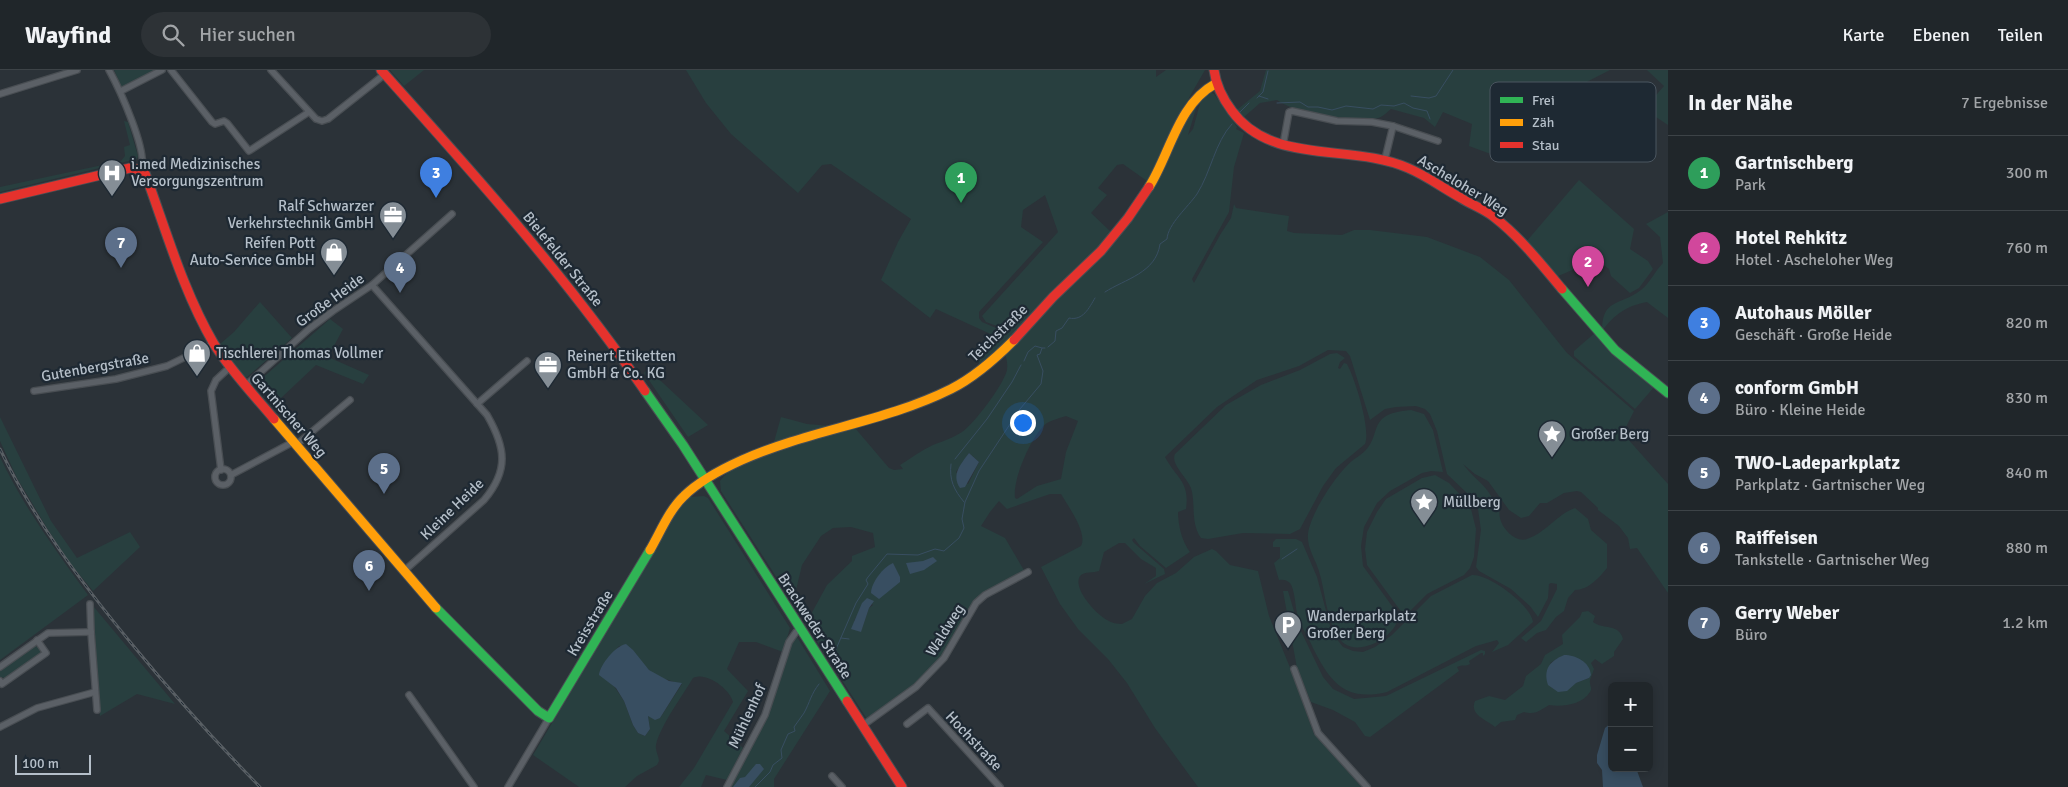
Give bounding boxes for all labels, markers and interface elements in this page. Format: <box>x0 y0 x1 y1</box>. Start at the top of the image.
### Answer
search box <box>141 12 491 57</box>
text: Wayfind <box>25 20 111 50</box>
icon: search <box>159 21 187 49</box>
text: Hier suchen <box>199 23 296 47</box>
text: Karte <box>1842 24 1884 46</box>
text: Ebenen <box>1912 24 1970 46</box>
text: Teilen <box>1998 24 2043 46</box>
legend <box>1490 82 1656 162</box>
text: In der Nähe <box>1688 90 1793 116</box>
text: Frei <box>1532 92 1555 109</box>
text: 7 Ergebnisse <box>1961 93 2048 113</box>
text: Zäh <box>1532 114 1554 131</box>
text: Stau <box>1532 137 1559 154</box>
street label: Ascheloher Weg <box>1414 151 1512 219</box>
text: Gartnischberg <box>1735 151 1853 175</box>
place label: i.med Medizinisches Versorgungszentrum <box>131 155 264 190</box>
pin: 3 <box>420 157 452 198</box>
hospital icon: i.med Medizinisches Versorgungszentrum <box>97 158 127 197</box>
pin: 1 <box>945 162 977 203</box>
text: 1 <box>1700 163 1708 183</box>
text: 300 m <box>2006 163 2048 183</box>
text: Park <box>1735 175 1766 195</box>
place label: Ralf Schwarzer Verkehrstechnik GmbH <box>228 197 374 232</box>
office icon: Ralf Schwarzer Verkehrstechnik GmbH <box>378 200 408 239</box>
street label: Bielefelder Straße <box>519 208 607 310</box>
text: Hotel Rehkitz <box>1735 226 1847 250</box>
pin: 7 <box>105 227 137 268</box>
place label: Reifen Pott Auto-Service GmbH <box>190 234 315 269</box>
shop icon: Reifen Pott Auto-Service GmbH <box>319 237 349 276</box>
text: 2 <box>1700 238 1708 258</box>
text: 760 m <box>2006 238 2048 258</box>
pin: 2 <box>1572 246 1604 287</box>
text: Hotel · Ascheloher Weg <box>1735 250 1894 270</box>
pin: 4 <box>384 252 416 293</box>
street label: Große Heide <box>292 269 368 331</box>
street label: Teichstraße <box>965 301 1031 365</box>
text: Autohaus Möller <box>1735 301 1872 325</box>
text: 3 <box>1700 313 1708 333</box>
text: 820 m <box>2006 313 2048 333</box>
text: Geschäft · Große Heide <box>1735 325 1892 345</box>
shop icon: Tischlerei Thomas Vollmer <box>182 338 212 377</box>
place label: Tischlerei Thomas Vollmer <box>216 344 384 362</box>
place label: Reinert Etiketten GmbH & Co. KG <box>567 347 676 382</box>
street label: Gutenbergstraße <box>40 349 150 385</box>
office icon: Reinert Etiketten GmbH & Co. KG <box>533 350 563 389</box>
street label: Gartnischer Weg <box>247 369 331 461</box>
text: conform GmbH <box>1735 376 1859 400</box>
text: 4 <box>1700 388 1708 408</box>
text: 830 m <box>2006 388 2048 408</box>
text: Büro · Kleine Heide <box>1735 400 1866 420</box>
your location <box>1010 410 1036 436</box>
place icon: Großer Berg <box>1537 419 1567 458</box>
place label: Großer Berg <box>1571 425 1649 443</box>
text: TWO-Ladeparkplatz <box>1735 451 1900 475</box>
pin: 5 <box>368 453 400 494</box>
text: 5 <box>1700 463 1708 483</box>
text: 840 m <box>2006 463 2048 483</box>
street label: Kleine Heide <box>417 474 487 544</box>
text: Parkplatz · Gartnischer Weg <box>1735 475 1925 495</box>
place icon: Müllberg <box>1409 487 1439 526</box>
place label: Müllberg <box>1443 493 1501 511</box>
text: Raiffeisen <box>1735 526 1818 550</box>
text: 6 <box>1700 538 1708 558</box>
text: 880 m <box>2006 538 2048 558</box>
pin: 6 <box>353 550 385 591</box>
text: Tankstelle · Gartnischer Weg <box>1735 550 1929 570</box>
street label: Brackweder Straße <box>774 570 856 682</box>
street label: Kreisstraße <box>563 587 617 659</box>
street label: Waldweg <box>922 601 968 659</box>
text: Gerry Weber <box>1735 601 1839 625</box>
place label: Wanderparkplatz Großer Berg <box>1307 607 1417 642</box>
parking icon: Wanderparkplatz Großer Berg <box>1273 610 1303 649</box>
text: 7 <box>1700 613 1708 633</box>
text: 1.2 km <box>2002 613 2048 633</box>
text: Büro <box>1735 625 1767 645</box>
street label: Mühlenhof <box>724 680 770 751</box>
map controls <box>1608 682 1653 772</box>
button: + <box>1608 682 1653 727</box>
street label: Hochstraße <box>942 707 1006 775</box>
button: − <box>1608 727 1653 772</box>
scale bar <box>15 752 91 775</box>
text: 100 m <box>22 755 59 772</box>

